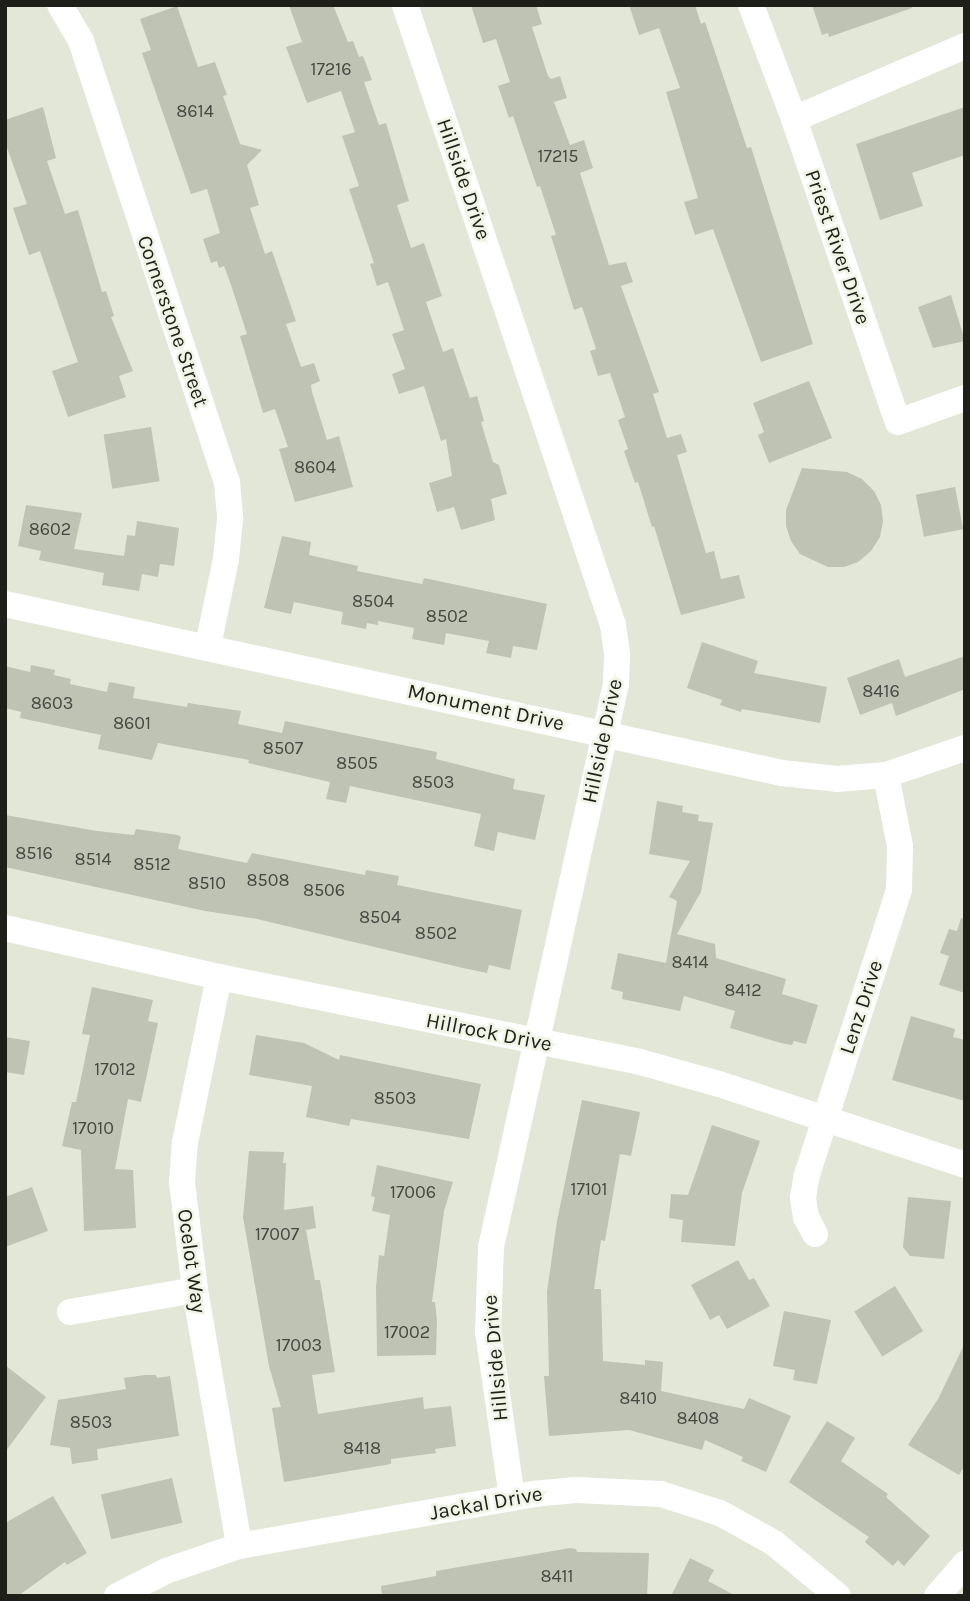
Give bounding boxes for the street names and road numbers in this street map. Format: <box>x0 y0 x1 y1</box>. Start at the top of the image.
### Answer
street label: Hillside Drive <box>431 115 497 243</box>
street label: Priest River Drive <box>800 166 876 328</box>
street label: Cornerstone Street <box>132 232 214 410</box>
street label: Hillside Drive <box>577 676 627 806</box>
street label: Monument Drive <box>405 678 567 736</box>
street label: Lenz Drive <box>834 957 888 1057</box>
street label: Hillrock Drive <box>424 1007 554 1057</box>
street label: Ocelot Way <box>172 1207 212 1315</box>
street label: Hillside Drive <box>477 1294 513 1422</box>
street label: Jackal Drive <box>428 1481 544 1525</box>

